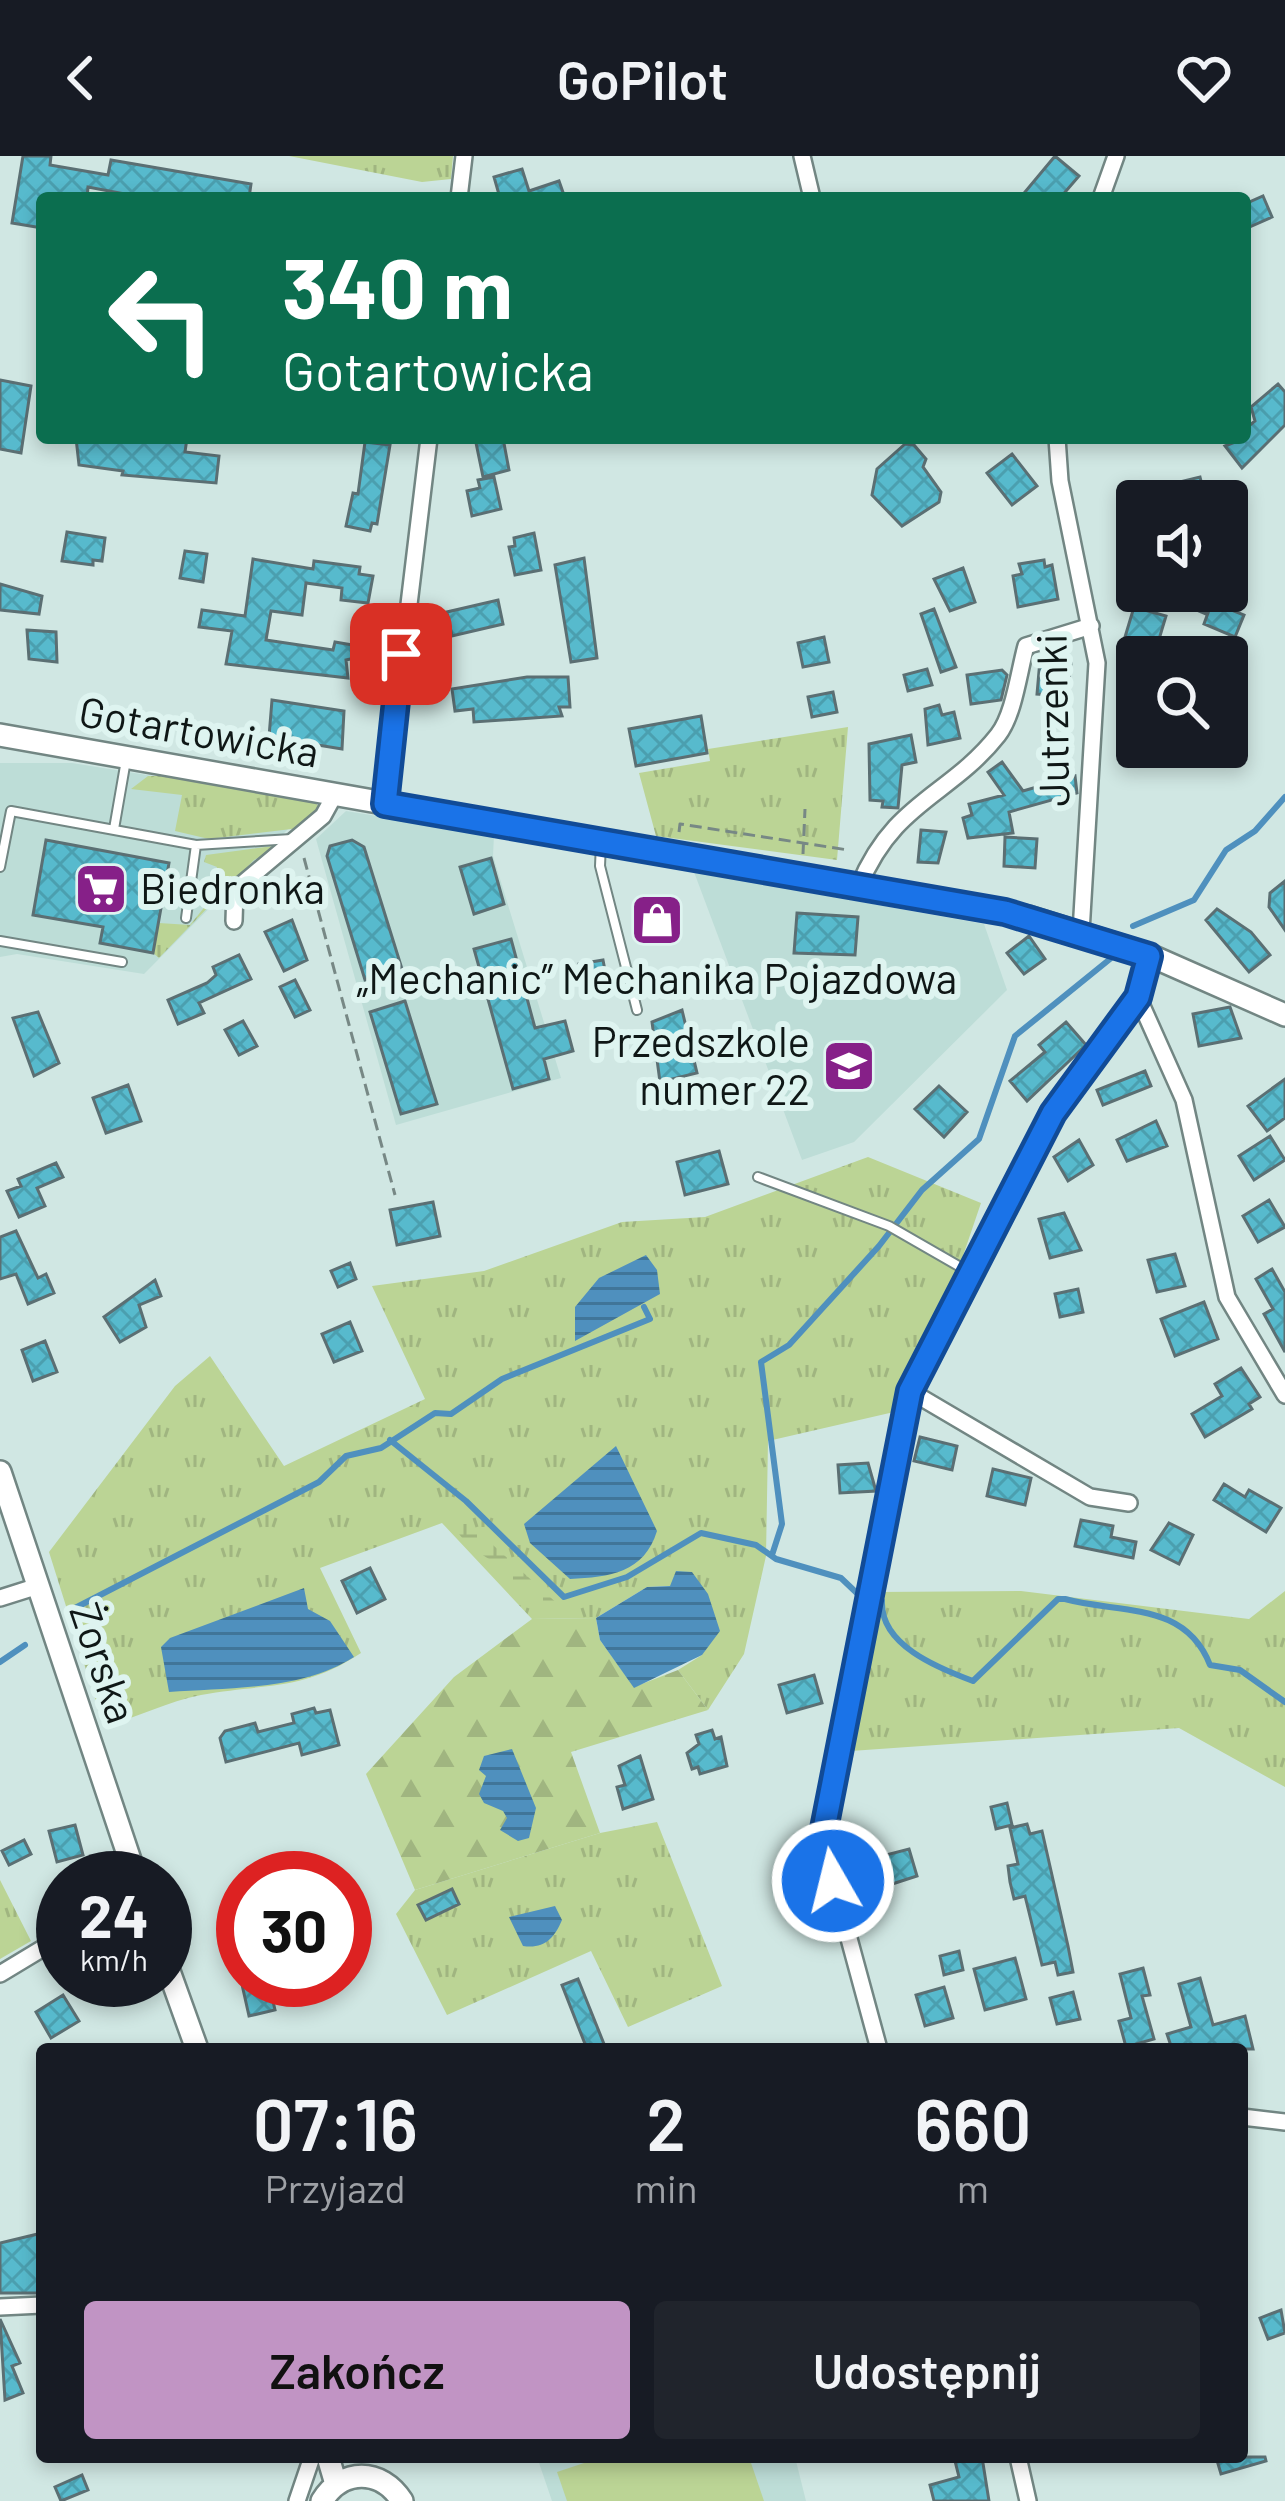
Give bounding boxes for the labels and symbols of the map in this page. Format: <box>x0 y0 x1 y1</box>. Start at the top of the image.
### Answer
pin <box>350 603 452 705</box>
street label: Jutrzenki <box>1024 633 1078 807</box>
street label: Gotartowicka <box>76 684 323 776</box>
supermarket icon: Biedronka <box>73 861 129 917</box>
place label: Biedronka <box>140 862 325 912</box>
shop icon: „Mechanic” Mechanika Pojazdowa <box>629 892 685 948</box>
place label: „Mechanic” Mechanika Pojazdowa <box>357 952 957 1003</box>
place label: Przedszkole numer 22 <box>592 1015 810 1113</box>
school or university icon: Przedszkole numer 22 <box>821 1038 877 1094</box>
street label: Żorska <box>61 1596 149 1729</box>
position arrow <box>770 1818 896 1944</box>
speed limit sign: 30 <box>216 1851 372 2007</box>

